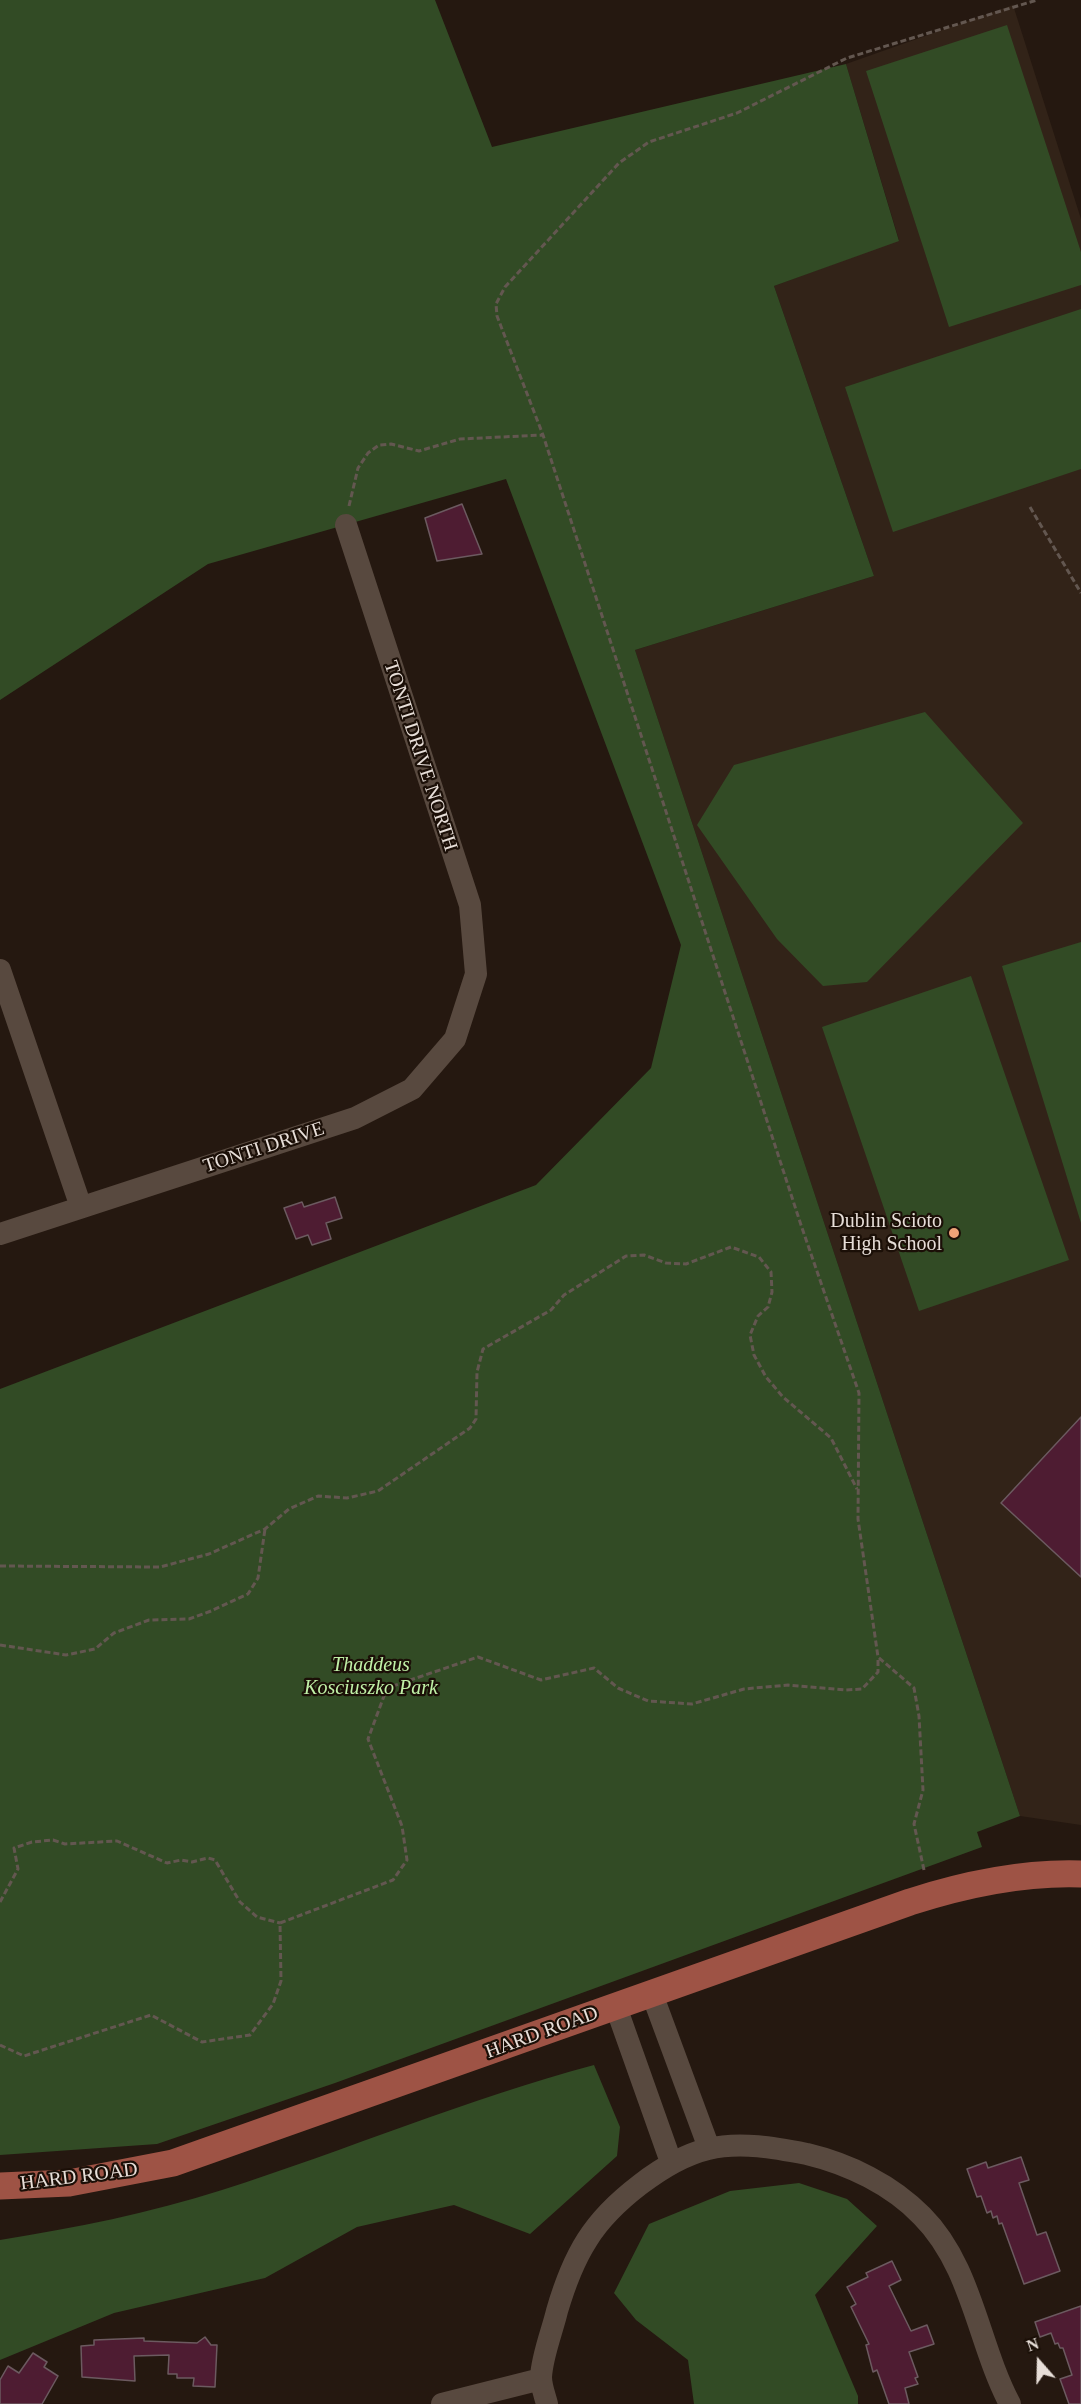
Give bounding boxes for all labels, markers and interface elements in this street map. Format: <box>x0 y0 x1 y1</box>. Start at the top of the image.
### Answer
street label: TONTI DRIVE NORTH <box>378 658 462 854</box>
street label: TONTI DRIVE <box>201 1117 327 1179</box>
place label: Dublin Scioto High School <box>830 1210 942 1257</box>
marker: Dublin Scioto High School <box>947 1226 961 1240</box>
park label: Thaddeus Kosciuszko Park <box>304 1654 438 1701</box>
street label: HARD ROAD <box>482 2001 602 2065</box>
street label: HARD ROAD <box>19 2158 139 2196</box>
north arrow <box>1009 2332 1069 2392</box>
text: N <box>1024 2335 1041 2355</box>

